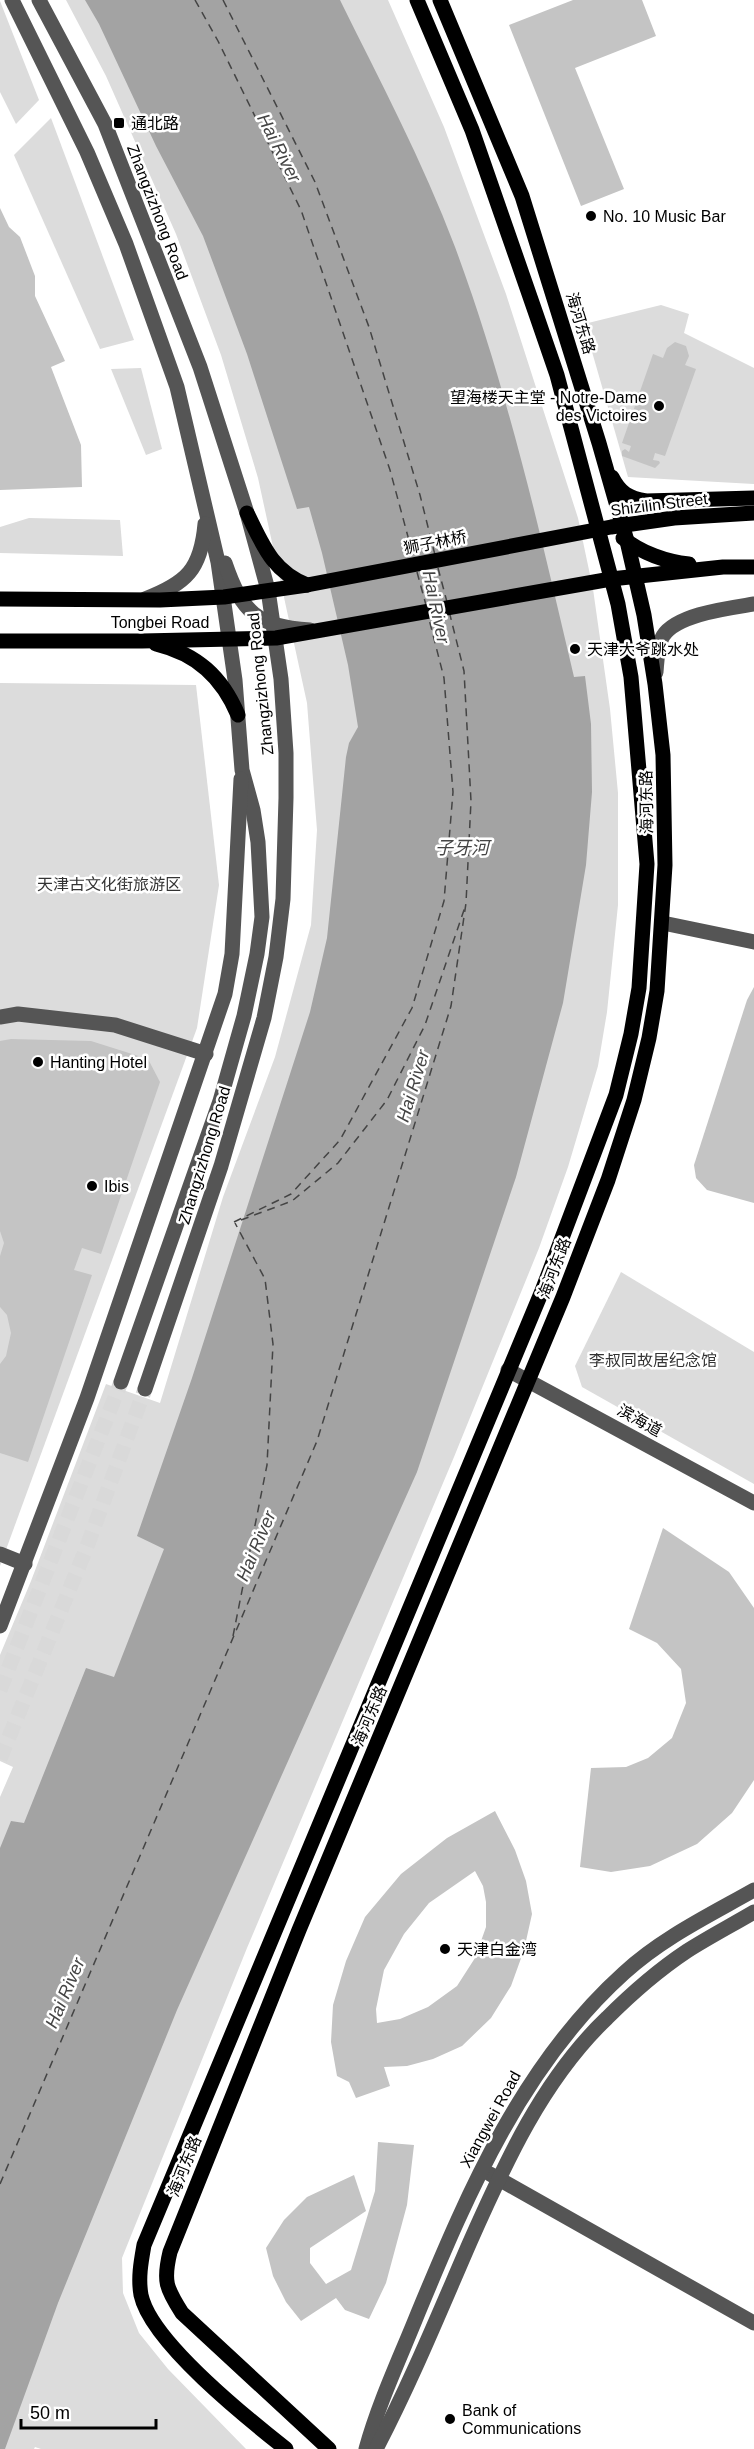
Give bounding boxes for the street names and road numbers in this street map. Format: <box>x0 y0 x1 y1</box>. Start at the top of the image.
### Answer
street label: Zhangzizhong Road <box>124 142 191 282</box>
street label: 海河东路 <box>563 290 598 356</box>
street label: Shizilin Street <box>609 490 709 519</box>
street label: 狮子林桥 <box>402 528 468 557</box>
street label: Zhangzizhong Road <box>245 612 276 756</box>
street label: Tongbei Road <box>111 614 209 631</box>
street label: 海河东路 <box>637 770 656 834</box>
street label: Zhangzizhong Road <box>175 1084 234 1226</box>
street label: 海河东路 <box>535 1235 574 1301</box>
street label: 滨海道 <box>615 1401 665 1440</box>
street label: 海河东路 <box>349 1683 390 1749</box>
street label: Xiangwei Road <box>457 2068 524 2170</box>
street label: 海河东路 <box>165 2133 204 2199</box>

